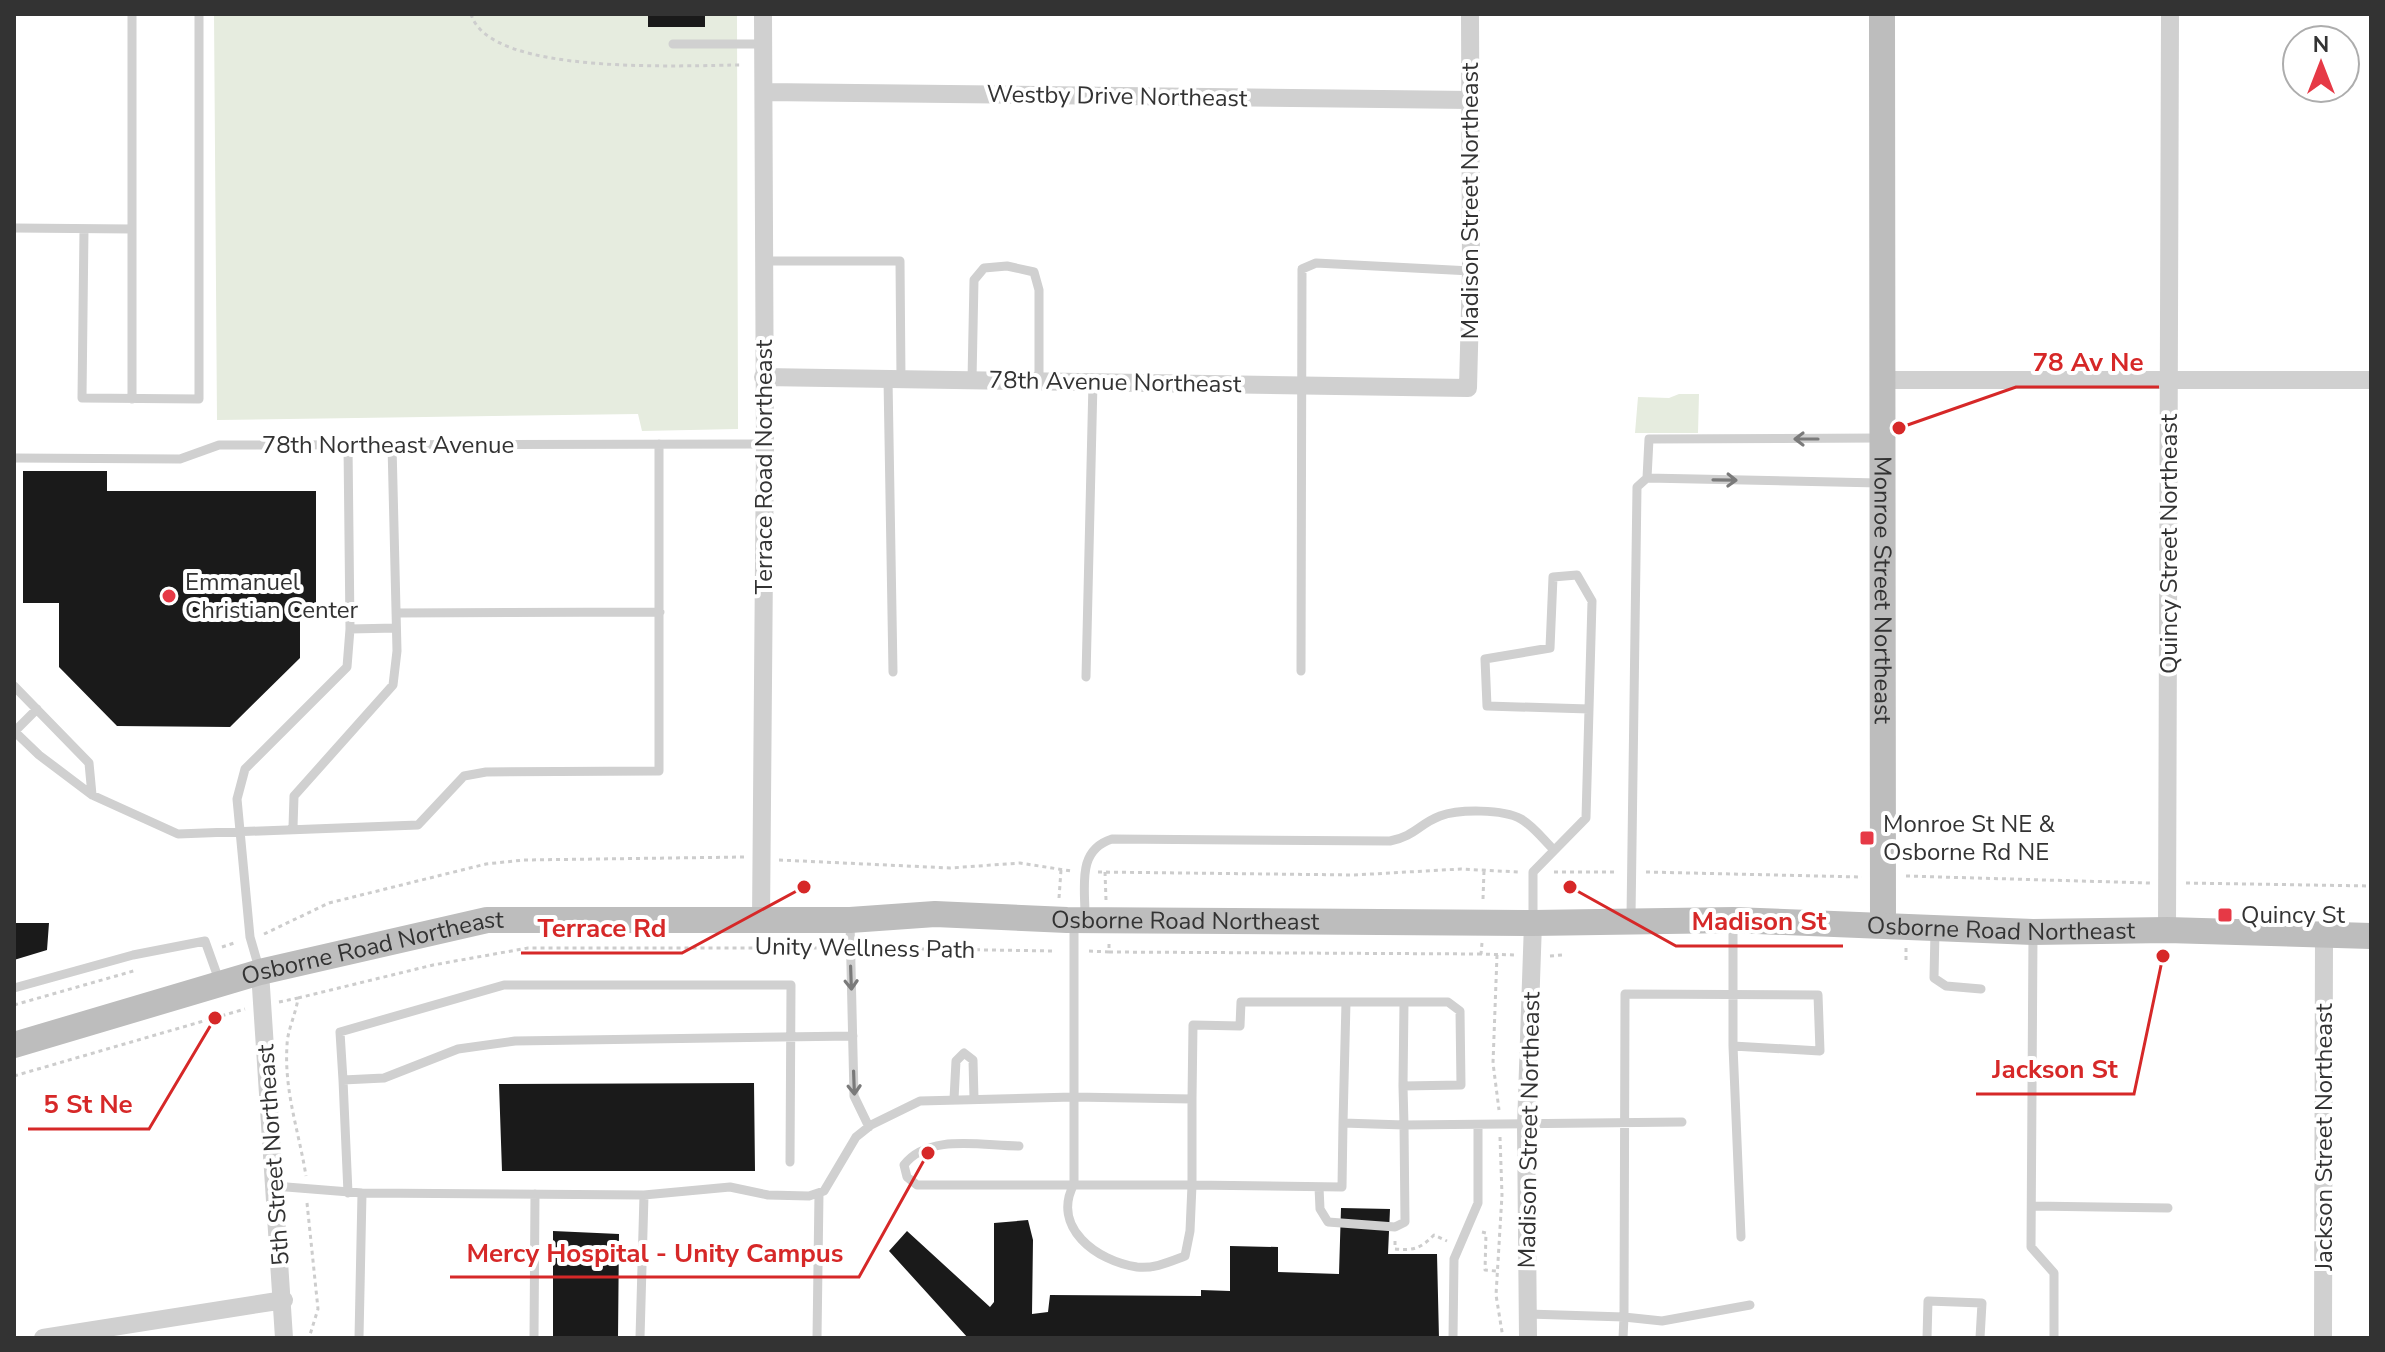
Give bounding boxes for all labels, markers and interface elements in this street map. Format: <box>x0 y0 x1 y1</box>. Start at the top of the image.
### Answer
north arrow <box>2281 24 2361 104</box>
text: N <box>2313 30 2329 60</box>
street label: Madison Street Northeast <box>1454 62 1486 339</box>
street label: Westby Drive Northeast <box>986 78 1248 114</box>
callout: 78 Av Ne <box>2016 337 2159 387</box>
street label: Terrace Road Northeast <box>748 339 780 594</box>
text: 78 Av Ne <box>2032 345 2144 380</box>
street label: 78th Avenue Northeast <box>988 364 1242 400</box>
street label: Quincy Street Northeast <box>2153 413 2185 674</box>
street label: 78th Northeast Avenue <box>262 429 514 461</box>
one-way arrow <box>1793 431 1820 447</box>
street label: Monroe Street Northeast <box>1866 456 1899 724</box>
one-way arrow <box>1711 472 1738 487</box>
place label: Emmanuel Christian Center <box>185 566 359 626</box>
marker: Emmanuel Christian Center <box>160 587 178 605</box>
place label: Monroe St NE & Osborne Rd NE <box>1883 808 2055 868</box>
marker: Monroe St NE & Osborne Rd NE <box>1858 829 1876 847</box>
callout: Madison St <box>1676 896 1843 946</box>
place label: Quincy St <box>2241 899 2345 931</box>
callout: Terrace Rd <box>521 903 682 953</box>
street label: Osborne Road Northeast <box>1050 903 1320 938</box>
street label: Osborne Road Northeast <box>237 904 504 993</box>
text: Madison St <box>1691 904 1828 939</box>
marker: Quincy St <box>2216 906 2234 924</box>
street label: Osborne Road Northeast <box>1866 909 2136 948</box>
text: Terrace Rd <box>538 911 666 946</box>
street label: Unity Wellness Path <box>754 930 976 966</box>
one-way arrow <box>844 964 859 991</box>
street label: Madison Street Northeast <box>1511 991 1547 1269</box>
street label: Jackson Street Northeast <box>2308 1003 2340 1272</box>
street label: 5th Street Northeast <box>249 1043 297 1267</box>
callout: Jackson St <box>1976 1044 2134 1094</box>
text: Jackson St <box>1991 1052 2119 1087</box>
one-way arrow <box>847 1069 862 1096</box>
callout: 5 St Ne <box>28 1079 149 1129</box>
text: 5 St Ne <box>43 1087 133 1122</box>
callout: Mercy Hospital - Unity Campus <box>450 1227 859 1277</box>
text: Mercy Hospital - Unity Campus <box>466 1236 844 1271</box>

